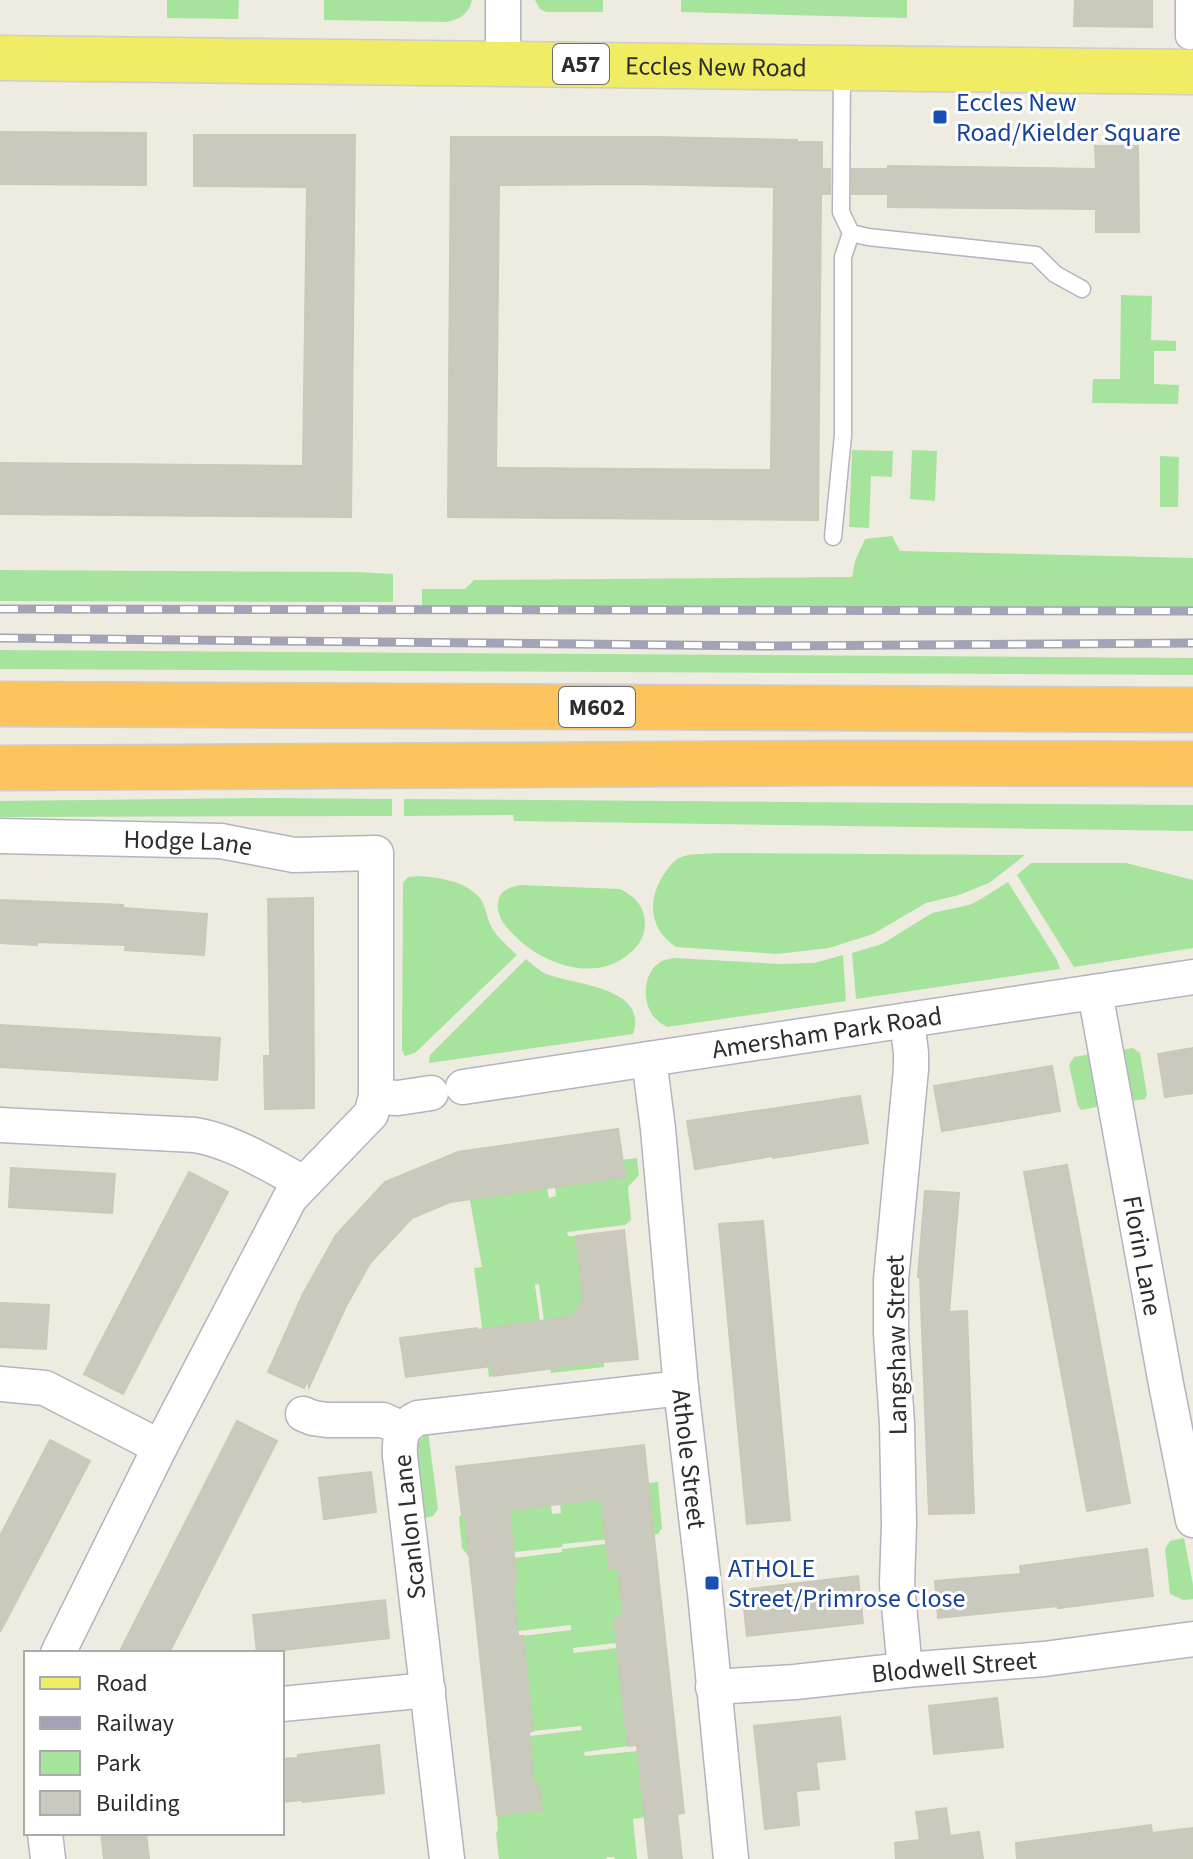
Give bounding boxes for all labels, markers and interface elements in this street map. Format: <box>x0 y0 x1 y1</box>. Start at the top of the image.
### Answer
road number: A57 <box>553 44 609 84</box>
street label: Eccles New Road <box>625 47 807 86</box>
place label: Eccles New Road/Kielder Square <box>956 84 1181 151</box>
marker: Eccles New Road/Kielder Square <box>931 108 949 126</box>
road number: M602 <box>559 687 635 727</box>
street label: Hodge Lane <box>123 821 255 866</box>
street label: Amersham Park Road <box>709 997 944 1068</box>
street label: Florin Lane <box>1113 1193 1171 1319</box>
street label: Langshaw Street <box>876 1254 917 1435</box>
street label: Athole Street <box>662 1387 715 1531</box>
street label: Scanlon Lane <box>383 1453 436 1601</box>
place label: ATHOLE Street/Primrose Close <box>728 1550 965 1617</box>
marker: ATHOLE Street/Primrose Close <box>703 1574 721 1592</box>
street label: Blodwell Street <box>870 1642 1038 1693</box>
legend <box>24 1651 284 1835</box>
text: Road <box>96 1666 148 1701</box>
text: Railway <box>96 1706 174 1741</box>
text: Park <box>96 1746 141 1781</box>
text: Building <box>96 1786 180 1821</box>

